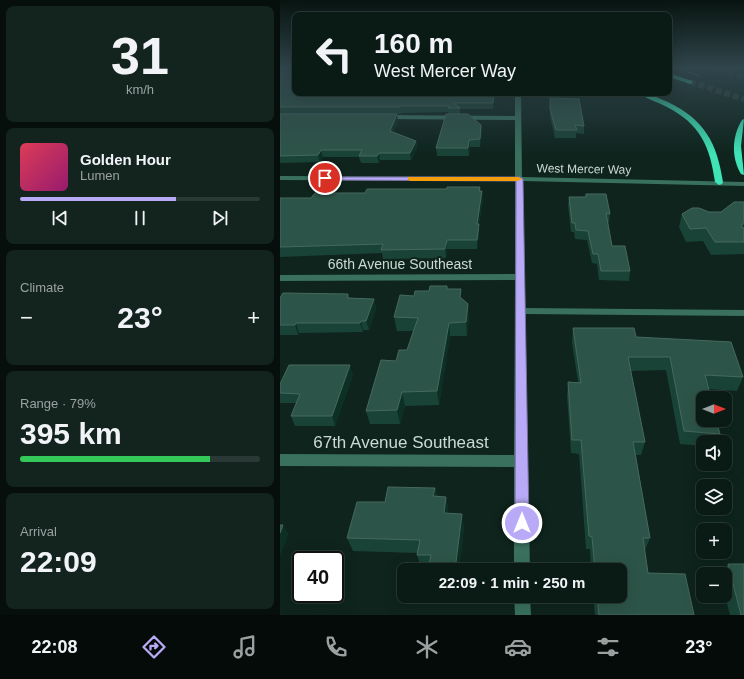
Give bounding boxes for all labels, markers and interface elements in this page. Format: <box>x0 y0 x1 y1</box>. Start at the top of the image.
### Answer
text: 31 <box>111 27 169 85</box>
icon: left <box>308 28 360 80</box>
text: 160 m <box>374 28 453 59</box>
text: West Mercer Way <box>374 61 516 81</box>
text: km/h <box>126 82 154 97</box>
text: Golden Hour <box>80 151 171 168</box>
pin <box>308 161 342 195</box>
street label: West Mercer Way <box>537 161 631 177</box>
icon: arrive <box>314 167 336 189</box>
text: Lumen <box>80 168 120 183</box>
icon: previous <box>49 207 71 229</box>
icon: pause <box>129 207 151 229</box>
icon: next <box>209 207 231 229</box>
street label: 66th Avenue Southeast <box>328 256 472 272</box>
text: Climate <box>20 280 64 295</box>
text: 23° <box>117 301 163 334</box>
text: − <box>20 305 33 330</box>
text: + <box>247 305 260 330</box>
north arrow <box>696 391 732 427</box>
map controls <box>696 391 732 603</box>
text: Range · 79% <box>20 396 96 411</box>
text: 395 km <box>20 417 122 450</box>
street label: 67th Avenue Southeast <box>313 433 489 452</box>
button: sound <box>696 435 732 471</box>
button: layers <box>696 479 732 515</box>
position arrow <box>501 502 543 544</box>
button: + <box>696 523 732 559</box>
text: Arrival <box>20 524 57 539</box>
text: 22:09 <box>20 545 97 578</box>
speed limit sign: 40 <box>292 551 344 603</box>
button: − <box>696 567 732 603</box>
text: 22:09 · 1 min · 250 m <box>439 574 585 591</box>
icon: directions <box>140 633 168 661</box>
icon: music <box>231 633 259 661</box>
icon: phone <box>322 633 350 661</box>
icon: climate <box>413 633 441 661</box>
icon: car <box>504 633 532 661</box>
icon: filters <box>594 633 622 661</box>
text: 22:08 <box>31 637 77 657</box>
text: 23° <box>685 637 712 657</box>

